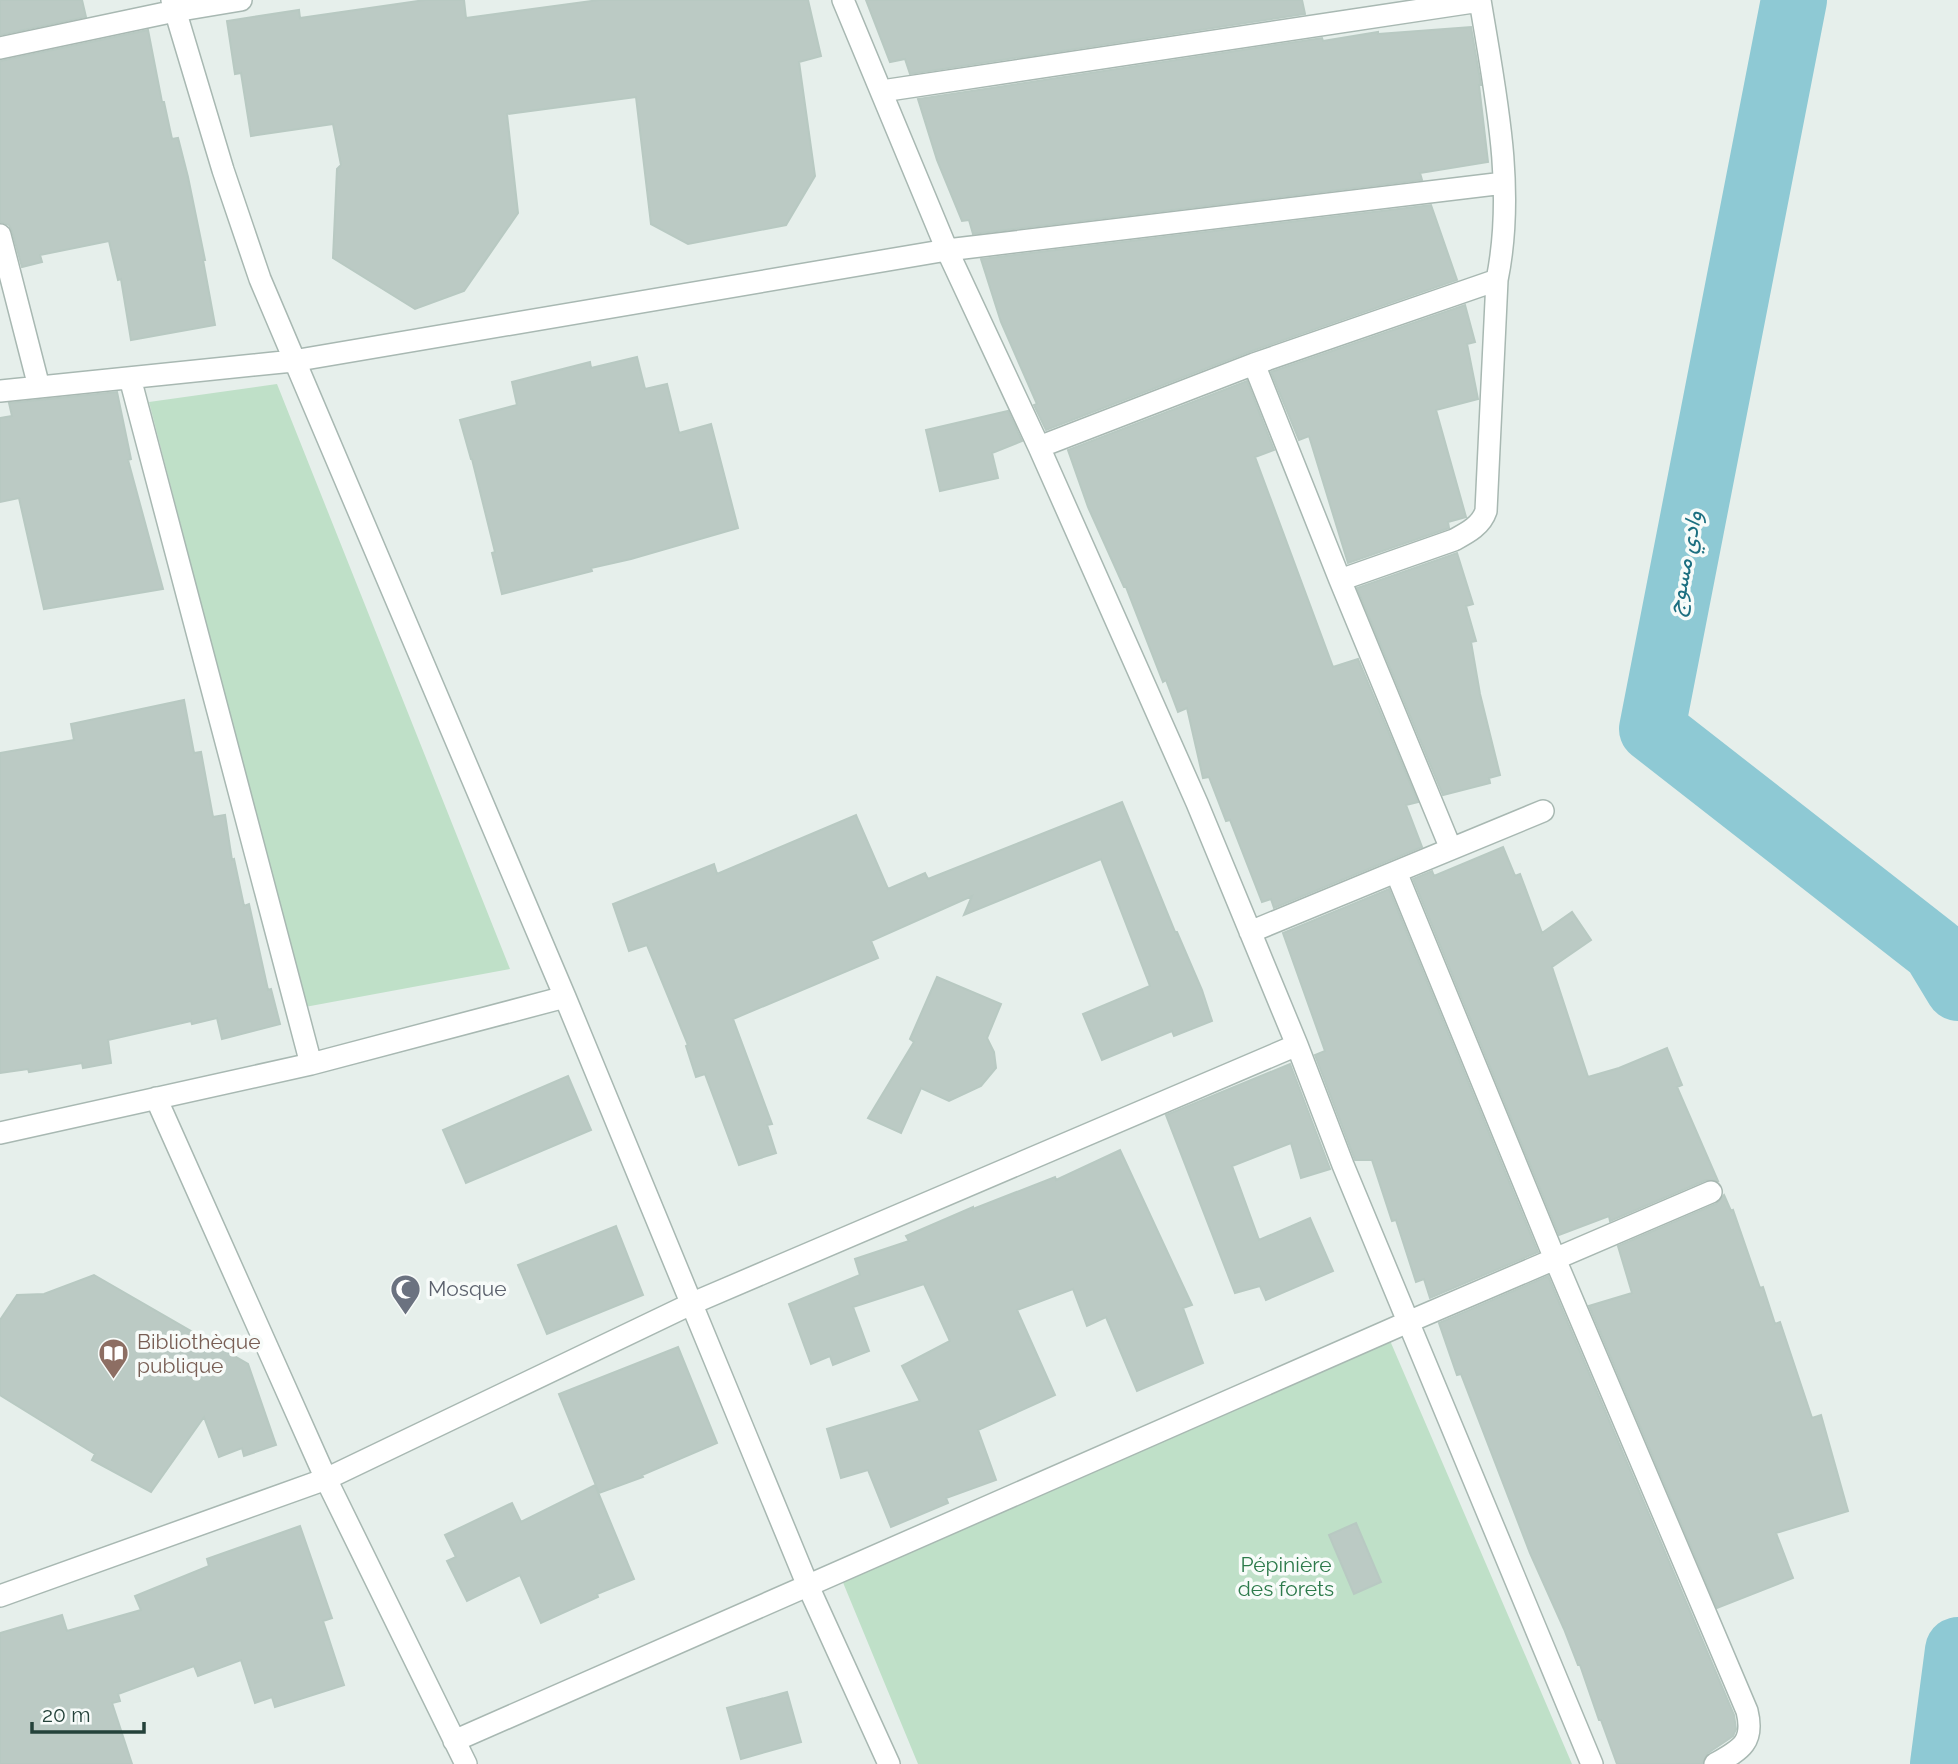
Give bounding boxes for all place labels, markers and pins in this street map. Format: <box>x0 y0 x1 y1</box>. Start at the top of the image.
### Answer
mosque icon: Mosque <box>388 1272 422 1316</box>
place label: Mosque <box>428 1276 507 1301</box>
place label: Bibliothèque publique <box>137 1329 261 1378</box>
library icon: Bibliothèque publique <box>97 1337 131 1381</box>

